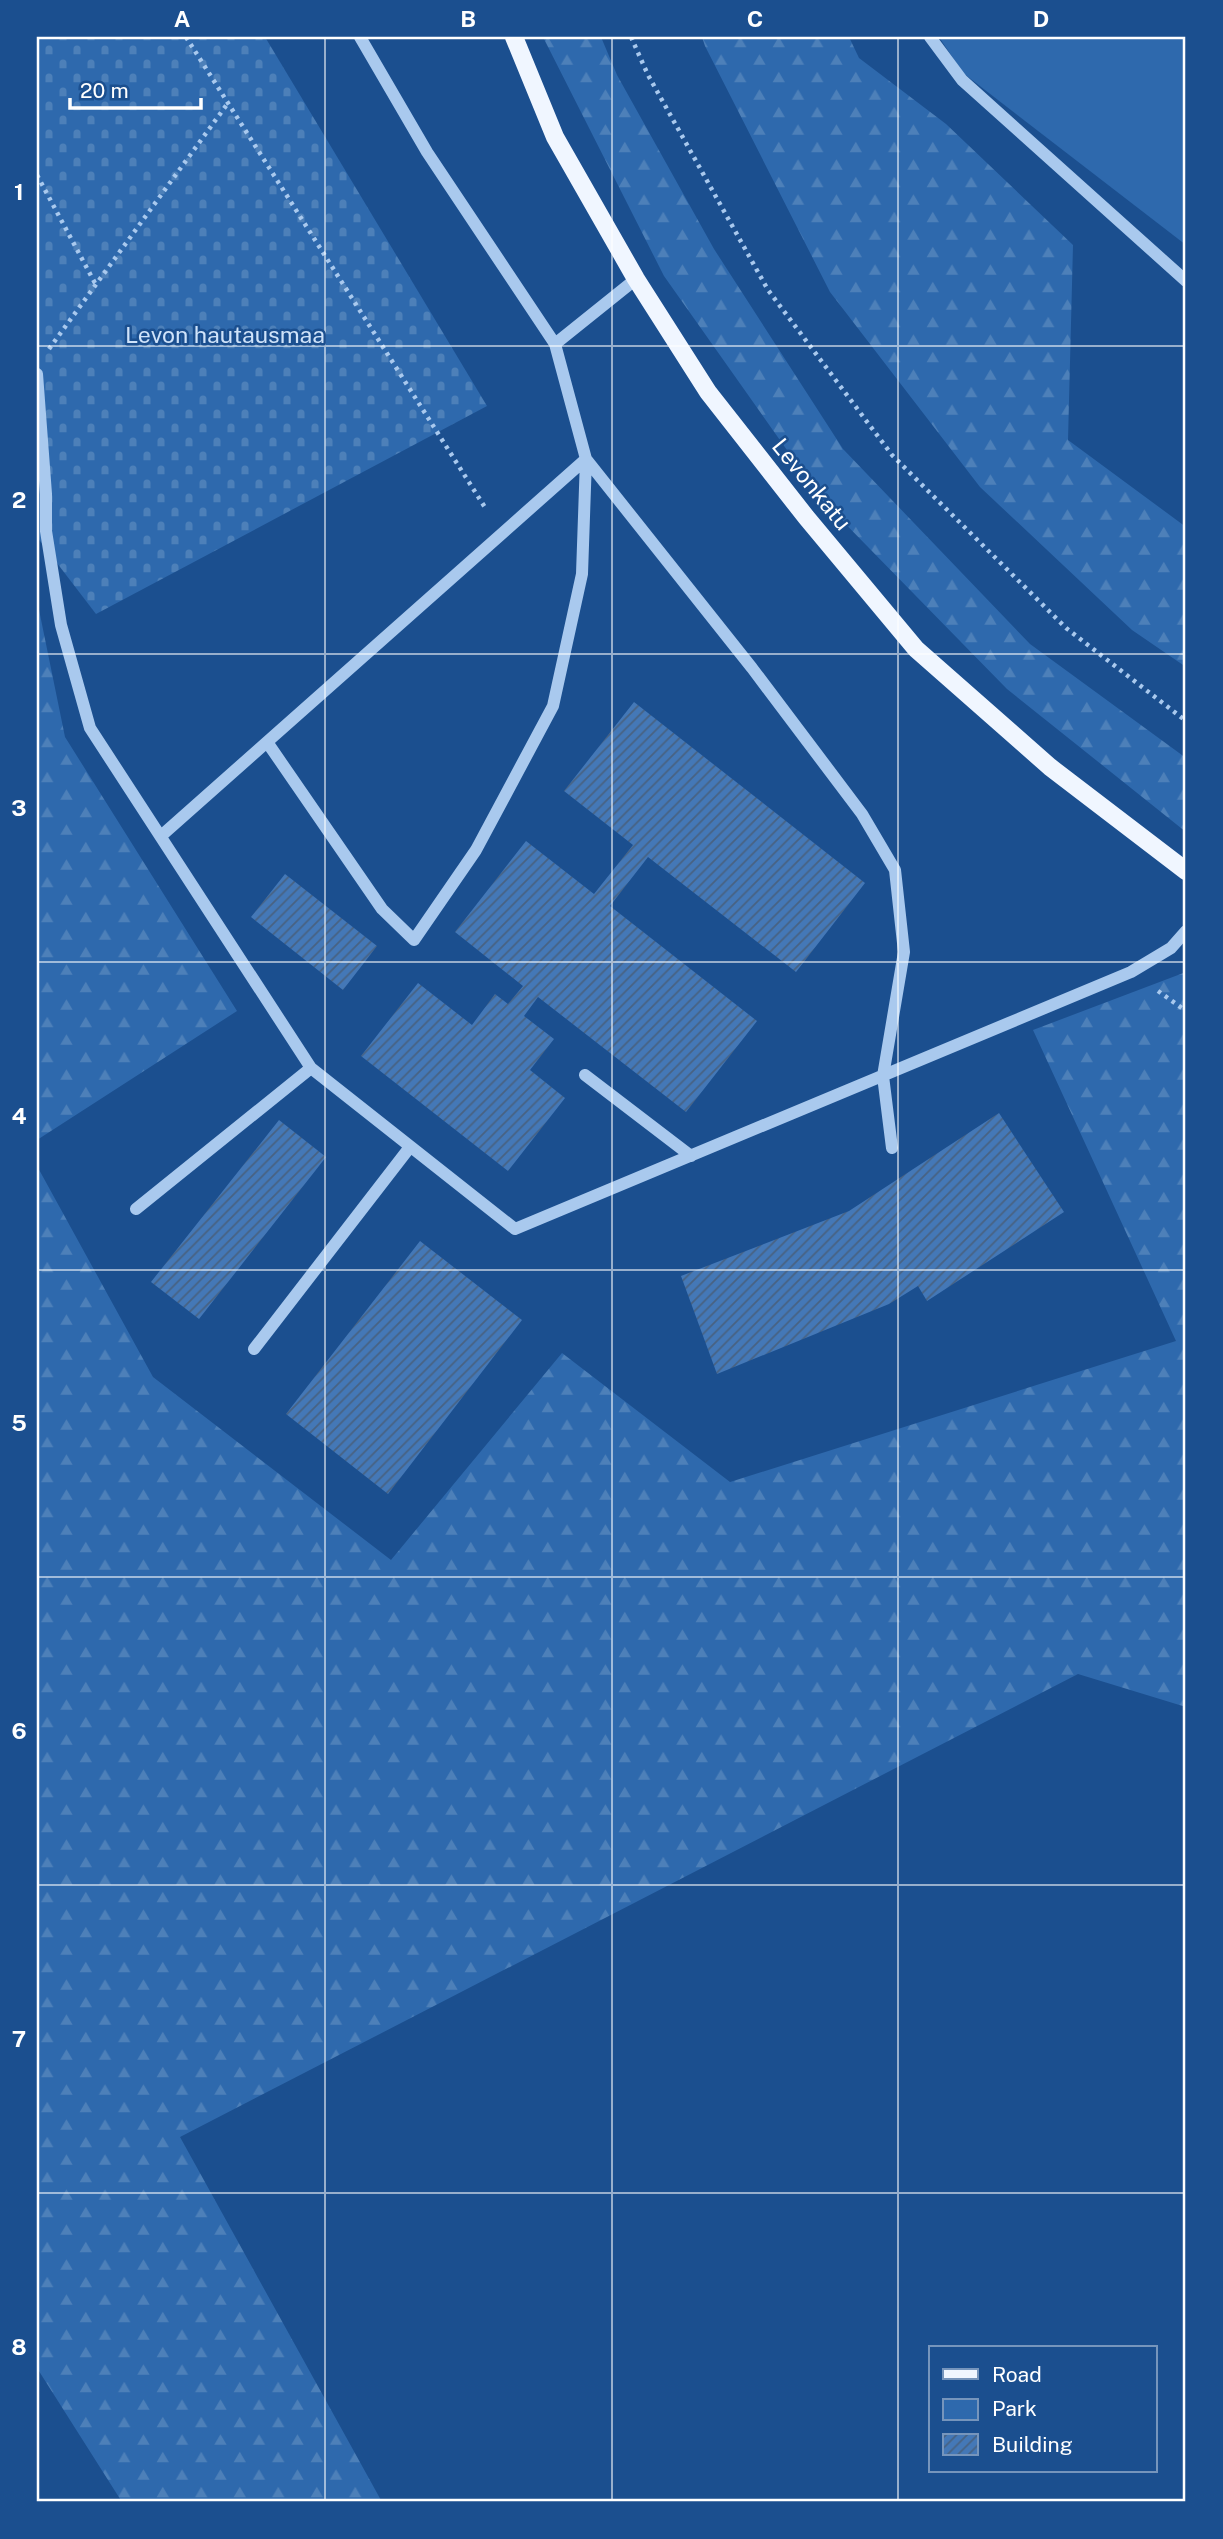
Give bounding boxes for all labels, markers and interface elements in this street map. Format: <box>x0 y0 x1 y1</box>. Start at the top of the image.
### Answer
text: A <box>174 5 191 32</box>
text: B <box>460 5 476 32</box>
text: C <box>747 5 763 32</box>
text: D <box>1033 5 1049 32</box>
scale bar <box>70 66 201 110</box>
text: 20 m <box>80 78 129 103</box>
text: 1 <box>14 178 24 205</box>
park label: Levon hautausmaa <box>125 321 325 348</box>
street label: Levonkatu <box>767 433 857 535</box>
text: 2 <box>12 486 26 513</box>
text: 3 <box>11 794 27 821</box>
text: 4 <box>11 1102 27 1129</box>
text: 5 <box>11 1409 27 1436</box>
text: 6 <box>11 1717 27 1744</box>
text: 7 <box>12 2025 26 2052</box>
text: 8 <box>11 2333 27 2360</box>
legend <box>929 2346 1156 2472</box>
text: Road <box>992 2362 1042 2387</box>
text: Park <box>992 2396 1037 2421</box>
text: Building <box>992 2432 1073 2457</box>

